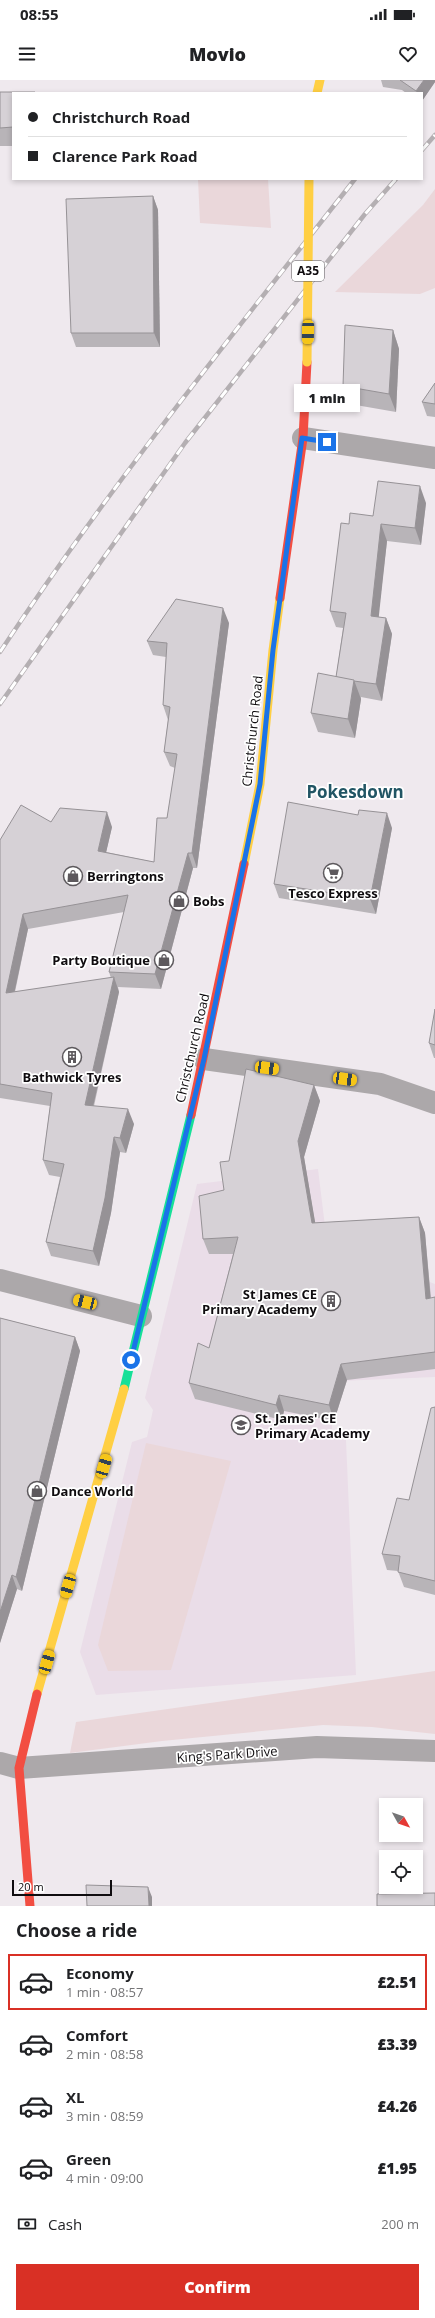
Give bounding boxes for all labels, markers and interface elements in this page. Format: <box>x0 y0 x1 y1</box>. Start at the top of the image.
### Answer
text: 08:55 <box>20 4 59 24</box>
text: Movio <box>189 42 246 66</box>
icon: menu <box>16 43 38 65</box>
icon: heart <box>397 43 419 65</box>
text: Christchurch Road <box>52 107 190 127</box>
text: Clarence Park Road <box>52 146 197 166</box>
road number: A35 <box>292 261 324 281</box>
car <box>302 320 314 344</box>
callout: 1 min <box>294 384 360 412</box>
text: 1 min <box>309 389 345 407</box>
route end <box>318 433 336 451</box>
street label: Christchurch Road <box>237 675 267 787</box>
district label: Pokesdown <box>306 780 404 803</box>
supermarket icon: Tesco Express <box>322 862 344 884</box>
shop icon: Berringtons <box>62 865 84 887</box>
place label: Berringtons <box>87 867 164 885</box>
place label: Tesco Express <box>288 884 378 902</box>
shop icon: Bobs <box>168 890 190 912</box>
place label: Bobs <box>193 892 224 910</box>
shop icon: Party Boutique <box>153 949 175 971</box>
place label: Party Boutique <box>52 951 150 969</box>
street label: Christchurch Road <box>171 992 213 1104</box>
building icon: Bathwick Tyres <box>61 1046 83 1068</box>
car <box>254 1060 280 1076</box>
place label: Bathwick Tyres <box>23 1068 121 1086</box>
car <box>332 1071 358 1087</box>
place label: St James CE Primary Academy <box>202 1285 318 1318</box>
building icon: St James CE Primary Academy <box>320 1290 342 1312</box>
car <box>72 1293 98 1311</box>
route start <box>122 1351 140 1369</box>
place label: St. James' CE Primary Academy <box>255 1409 371 1442</box>
school or university icon: St. James' CE Primary Academy <box>230 1414 252 1436</box>
car <box>95 1453 113 1479</box>
shop icon: Dance World <box>26 1480 48 1502</box>
place label: Dance World <box>51 1482 133 1500</box>
car <box>59 1573 77 1599</box>
car <box>38 1649 56 1675</box>
street label: King's Park Drive <box>176 1741 278 1767</box>
north arrow <box>379 1798 423 1842</box>
map controls <box>379 1798 423 1894</box>
button: locate <box>379 1850 423 1894</box>
scale bar <box>12 1878 112 1897</box>
text: 20 m <box>18 1879 44 1894</box>
text: Choose a ride <box>16 1918 137 1942</box>
text: Economy <box>66 1963 134 1983</box>
icon: car <box>18 1964 54 2000</box>
text: £2.51 <box>378 1972 417 1992</box>
text: 1 min · 08:57 <box>66 1983 143 2001</box>
text: Comfort <box>66 2025 128 2045</box>
icon: car <box>18 2026 54 2062</box>
text: £3.39 <box>378 2034 417 2054</box>
text: 2 min · 08:58 <box>66 2045 143 2063</box>
text: XL <box>66 2087 84 2107</box>
icon: car <box>18 2088 54 2124</box>
text: £4.26 <box>378 2096 417 2116</box>
text: 3 min · 08:59 <box>66 2107 143 2125</box>
text: Green <box>66 2149 111 2169</box>
icon: car <box>18 2150 54 2186</box>
text: £1.95 <box>378 2158 417 2178</box>
text: 4 min · 09:00 <box>66 2169 143 2187</box>
icon: cash <box>16 2213 38 2235</box>
text: Cash <box>48 2214 82 2234</box>
text: 200 m <box>381 2215 419 2233</box>
button: Confirm <box>16 2264 419 2310</box>

